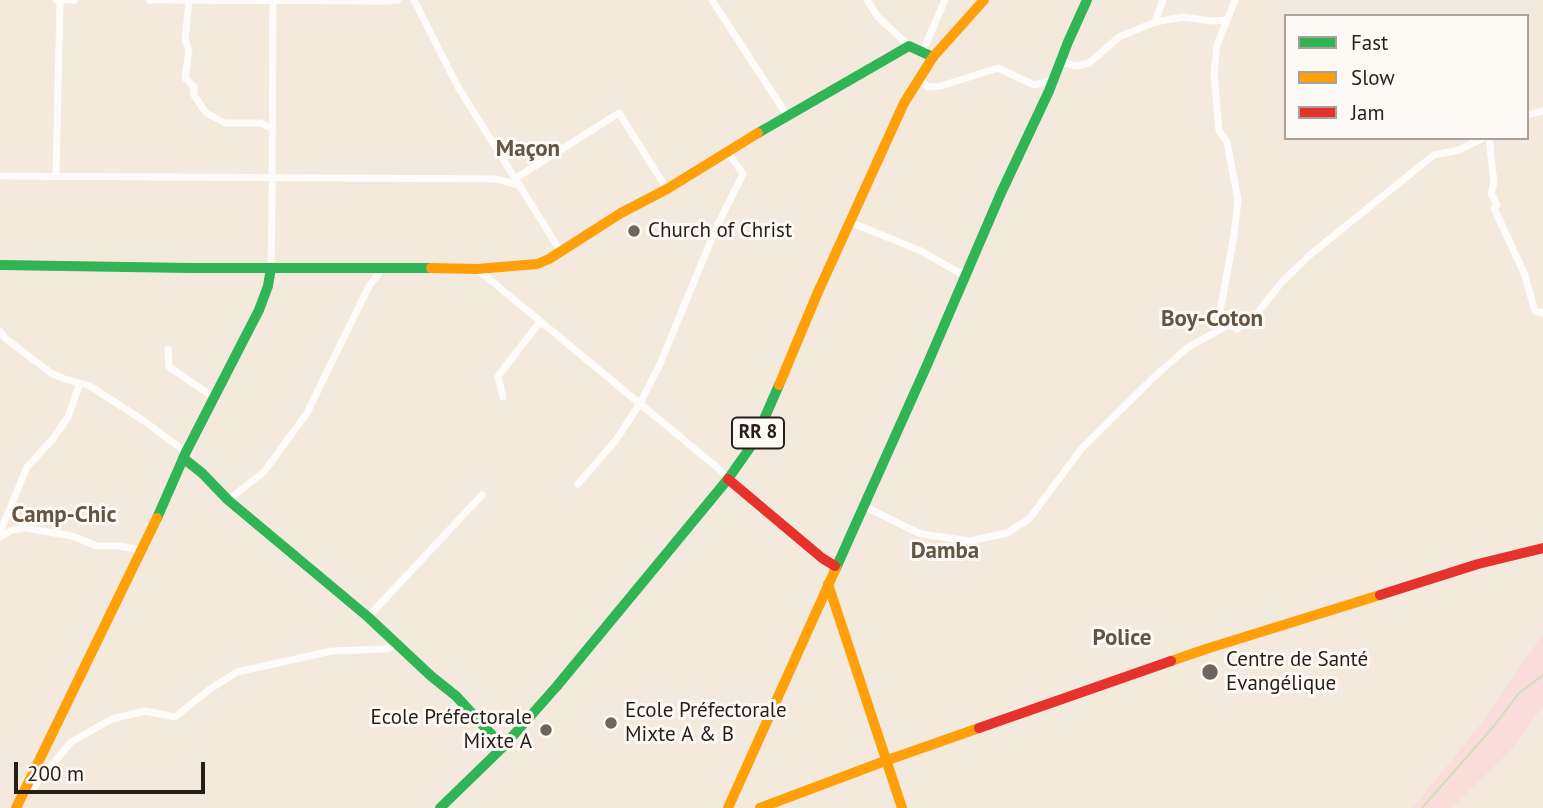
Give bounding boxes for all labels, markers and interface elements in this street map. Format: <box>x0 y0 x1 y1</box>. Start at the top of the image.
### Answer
legend <box>1284 14 1529 140</box>
text: Fast <box>1351 29 1388 56</box>
text: Slow <box>1351 64 1395 91</box>
text: Jam <box>1351 99 1385 126</box>
district label: Maçon <box>496 135 560 163</box>
place label: Church of Christ <box>648 218 792 244</box>
marker: Church of Christ <box>626 223 642 239</box>
district label: Boy-Coton <box>1161 305 1263 333</box>
road number: RR 8 <box>732 418 784 448</box>
district label: Camp-Chic <box>12 501 116 529</box>
district label: Damba <box>911 537 979 565</box>
district label: Police <box>1093 624 1151 652</box>
place label: Centre de Santé Evangélique <box>1226 647 1368 697</box>
marker: Centre de Santé Evangélique <box>1200 662 1220 682</box>
place label: Ecole Préfectorale Mixte A & B <box>625 698 787 748</box>
place label: Ecole Préfectorale Mixte A <box>370 705 532 755</box>
marker: Ecole Préfectorale Mixte A & B <box>603 715 619 731</box>
marker: Ecole Préfectorale Mixte A <box>538 722 554 738</box>
scale bar <box>18 748 208 792</box>
text: 200 m <box>27 760 84 787</box>

